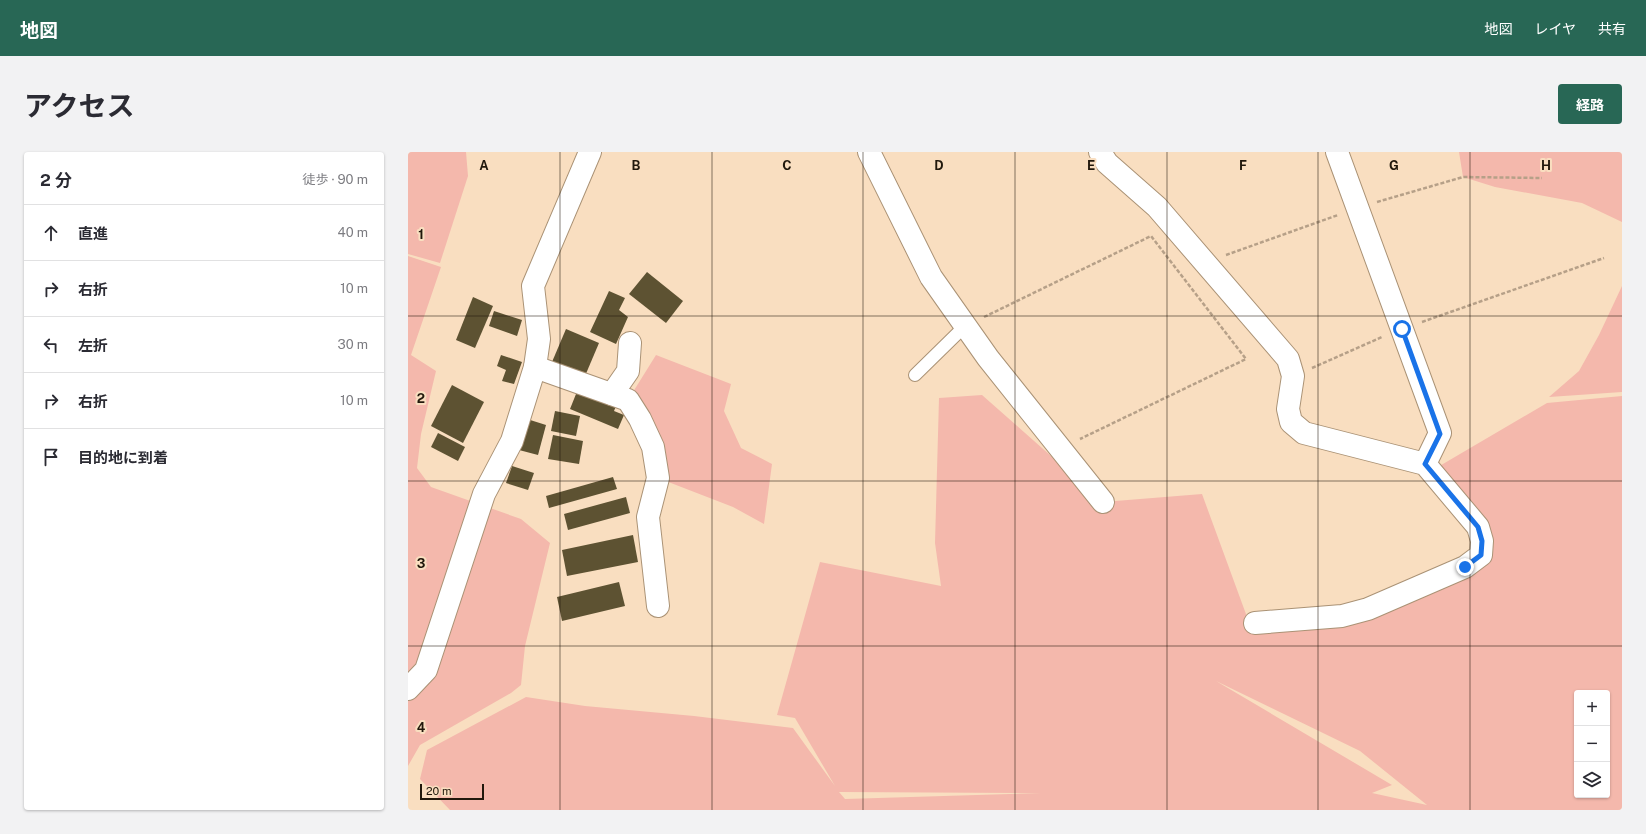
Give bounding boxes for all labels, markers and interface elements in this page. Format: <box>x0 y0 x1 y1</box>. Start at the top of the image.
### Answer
text: 地図 <box>20 19 58 41</box>
text: 地図 <box>1484 21 1512 37</box>
text: レイヤ <box>1534 21 1576 37</box>
text: 共有 <box>1598 21 1626 37</box>
button: 経路 <box>1558 84 1622 124</box>
text: アクセス <box>24 89 135 122</box>
text: A <box>479 158 489 173</box>
text: B <box>632 158 641 173</box>
text: C <box>782 158 792 173</box>
text: D <box>934 158 944 173</box>
text: E <box>1087 158 1095 173</box>
text: F <box>1239 158 1247 173</box>
text: G <box>1389 158 1399 173</box>
text: H <box>1541 158 1551 173</box>
text: 2 分 <box>40 170 72 190</box>
text: 徒歩 · 90 m <box>302 172 368 187</box>
icon: ahead <box>40 222 62 244</box>
text: 直進 <box>78 225 108 242</box>
text: 40 m <box>337 225 368 240</box>
text: 1 <box>418 227 424 242</box>
icon: right <box>40 278 62 300</box>
text: 右折 <box>78 281 108 298</box>
text: 10 m <box>340 281 368 296</box>
route start <box>1393 320 1411 338</box>
icon: left <box>40 334 62 356</box>
text: 左折 <box>78 337 108 354</box>
text: 30 m <box>338 337 368 352</box>
icon: right <box>40 390 62 412</box>
text: 2 <box>417 391 425 406</box>
text: 右折 <box>78 393 108 410</box>
text: 10 m <box>340 393 368 408</box>
icon: arrive <box>40 446 62 468</box>
text: 目的地に到着 <box>78 449 168 466</box>
text: 3 <box>417 556 426 571</box>
route end <box>1456 558 1474 576</box>
map controls <box>1574 690 1610 798</box>
button: + <box>1574 690 1610 726</box>
text: 4 <box>417 720 426 735</box>
button: − <box>1574 726 1610 762</box>
button: layers <box>1574 762 1610 798</box>
scale bar <box>420 782 484 801</box>
text: 20 m <box>426 785 451 797</box>

